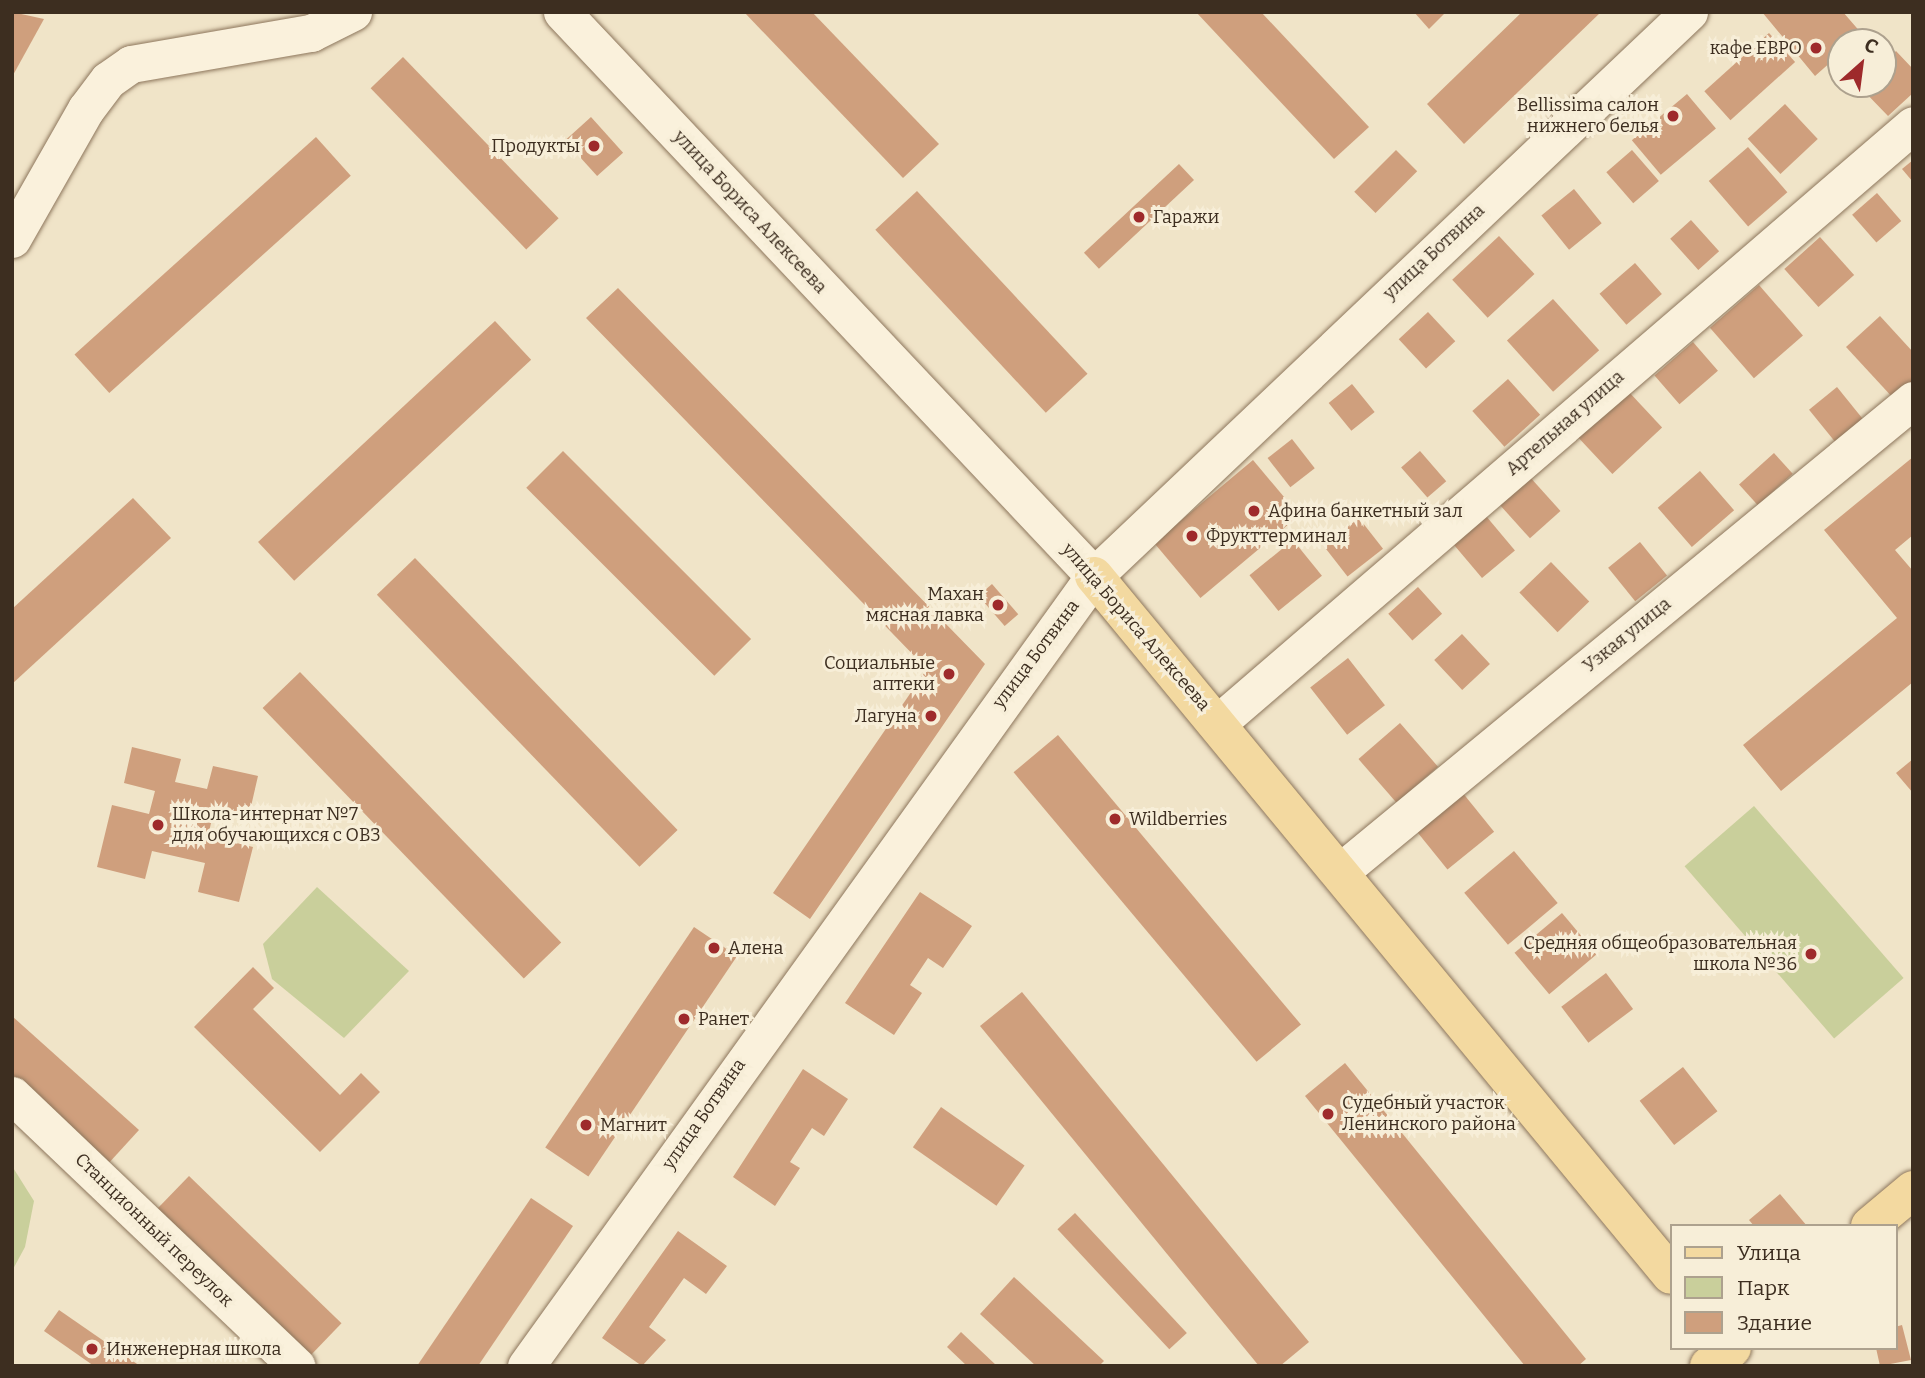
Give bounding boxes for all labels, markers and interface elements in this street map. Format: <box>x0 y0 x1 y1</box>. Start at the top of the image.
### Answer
north arrow <box>1827 28 1897 98</box>
text: С <box>1860 33 1882 59</box>
place label: кафе ЕВРО <box>1710 37 1802 59</box>
marker: кафе ЕВРО <box>1808 40 1824 56</box>
place label: Bellissima салон нижнего белья <box>1517 95 1659 138</box>
marker: Bellissima салон нижнего белья <box>1665 108 1681 124</box>
street label: улица Бориса Алексеева <box>669 126 831 298</box>
place label: Продукты <box>491 135 580 157</box>
marker: Продукты <box>586 138 602 154</box>
street label: улица Ботвина <box>1379 200 1489 304</box>
place label: Гаражи <box>1153 206 1219 228</box>
marker: Гаражи <box>1131 209 1147 225</box>
street label: Артельная улица <box>1502 366 1628 480</box>
place label: Афина банкетный зал <box>1268 500 1463 522</box>
marker: Афина банкетный зал <box>1246 503 1262 519</box>
place label: Фрукттерминал <box>1206 525 1347 547</box>
marker: Фрукттерминал <box>1184 528 1200 544</box>
street label: улица Бориса Алексеева <box>1057 539 1215 715</box>
place label: Махан мясная лавка <box>866 584 984 626</box>
street label: Узкая улица <box>1579 593 1675 677</box>
street label: улица Ботвина <box>988 595 1084 713</box>
marker: Махан мясная лавка <box>990 597 1006 613</box>
place label: Социальные аптеки <box>824 653 935 696</box>
marker: Социальные аптеки <box>941 666 957 682</box>
place label: Лагуна <box>855 705 917 727</box>
marker: Лагуна <box>923 708 939 724</box>
place label: Школа-интернат №7 для обучающихся с ОВЗ <box>172 804 381 846</box>
place label: Wildberries <box>1129 808 1227 830</box>
marker: Wildberries <box>1107 811 1123 827</box>
marker: Школа-интернат №7 для обучающихся с ОВЗ <box>150 817 166 833</box>
place label: Средняя общеобразовательная школа №36 <box>1523 933 1797 976</box>
place label: Алена <box>728 937 783 959</box>
marker: Алена <box>706 940 722 956</box>
marker: Средняя общеобразовательная школа №36 <box>1803 946 1819 962</box>
place label: Ранет <box>698 1008 749 1030</box>
marker: Ранет <box>676 1011 692 1027</box>
street label: улица Ботвина <box>658 1054 750 1174</box>
place label: Судебный участок Ленинского района <box>1342 1093 1516 1136</box>
marker: Судебный участок Ленинского района <box>1320 1106 1336 1122</box>
place label: Магнит <box>600 1114 667 1136</box>
marker: Магнит <box>578 1117 594 1133</box>
street label: Станционный переулок <box>70 1149 238 1311</box>
legend <box>1670 1224 1897 1350</box>
text: Улица <box>1737 1240 1801 1266</box>
text: Парк <box>1737 1275 1789 1301</box>
text: Здание <box>1737 1310 1812 1336</box>
place label: Инженерная школа <box>106 1338 281 1360</box>
marker: Инженерная школа <box>84 1341 100 1357</box>

